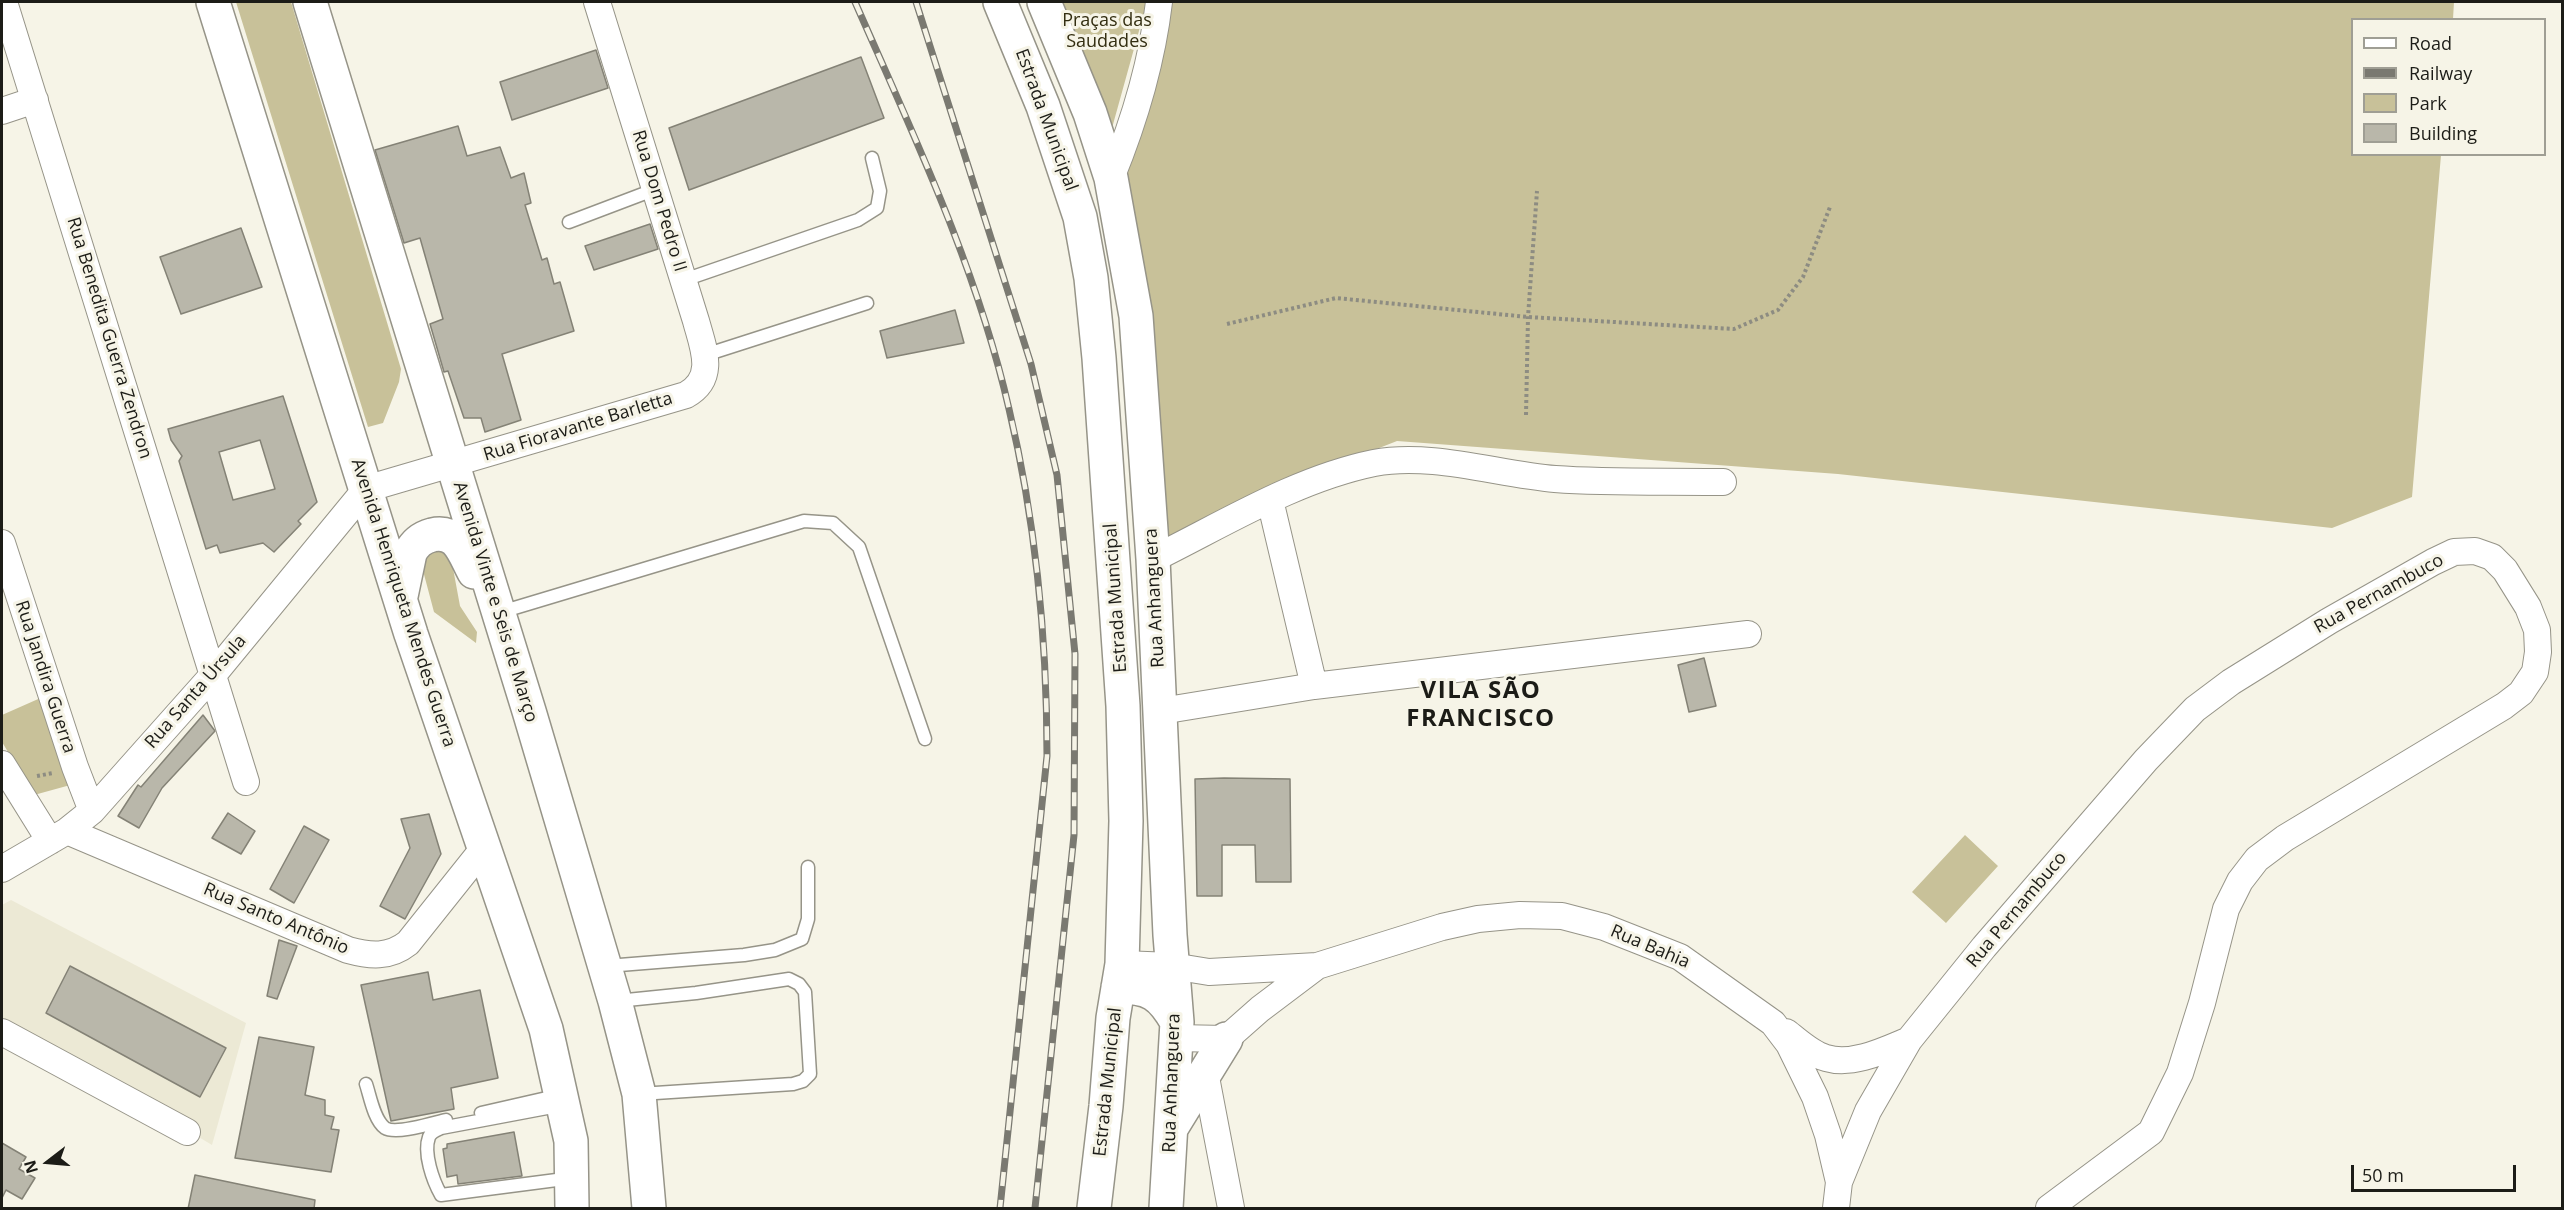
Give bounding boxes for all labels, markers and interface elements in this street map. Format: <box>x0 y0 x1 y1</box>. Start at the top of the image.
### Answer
park label: Praças das Saudades <box>1062 10 1152 52</box>
legend <box>2351 18 2546 156</box>
text: Road <box>2409 31 2452 55</box>
street label: Estrada Municipal <box>1010 46 1082 194</box>
text: Railway <box>2409 61 2472 85</box>
text: Park <box>2409 91 2447 115</box>
text: Building <box>2409 121 2477 145</box>
street label: Rua Dom Pedro II <box>627 128 691 274</box>
street label: Rua Benedita Guerra Zendron <box>62 215 156 461</box>
street label: Rua Fioravante Barletta <box>481 388 675 466</box>
street label: Avenida Henriqueta Mendes Guerra <box>346 456 460 750</box>
street label: Avenida Vinte e Seis de Março <box>448 479 542 725</box>
street label: Estrada Municipal <box>1100 523 1132 673</box>
street label: Rua Anhanguera <box>1141 528 1169 668</box>
street label: Rua Pernambuco <box>2311 550 2447 638</box>
street label: Rua Jandira Guerra <box>10 598 80 756</box>
street label: Rua Santa Úrsula <box>141 631 251 753</box>
district label: VILA SÃO FRANCISCO <box>1406 677 1556 733</box>
street label: Rua Pernambuco <box>1962 848 2072 972</box>
street label: Rua Santo Antônio <box>200 879 352 959</box>
street label: Rua Bahia <box>1607 921 1693 973</box>
street label: Estrada Municipal <box>1089 1006 1127 1158</box>
street label: Rua Anhanguera <box>1159 1013 1185 1153</box>
north arrow <box>18 1132 78 1192</box>
scale bar <box>2354 1153 2519 1191</box>
text: N <box>18 1158 43 1176</box>
text: 50 m <box>2362 1163 2404 1187</box>

